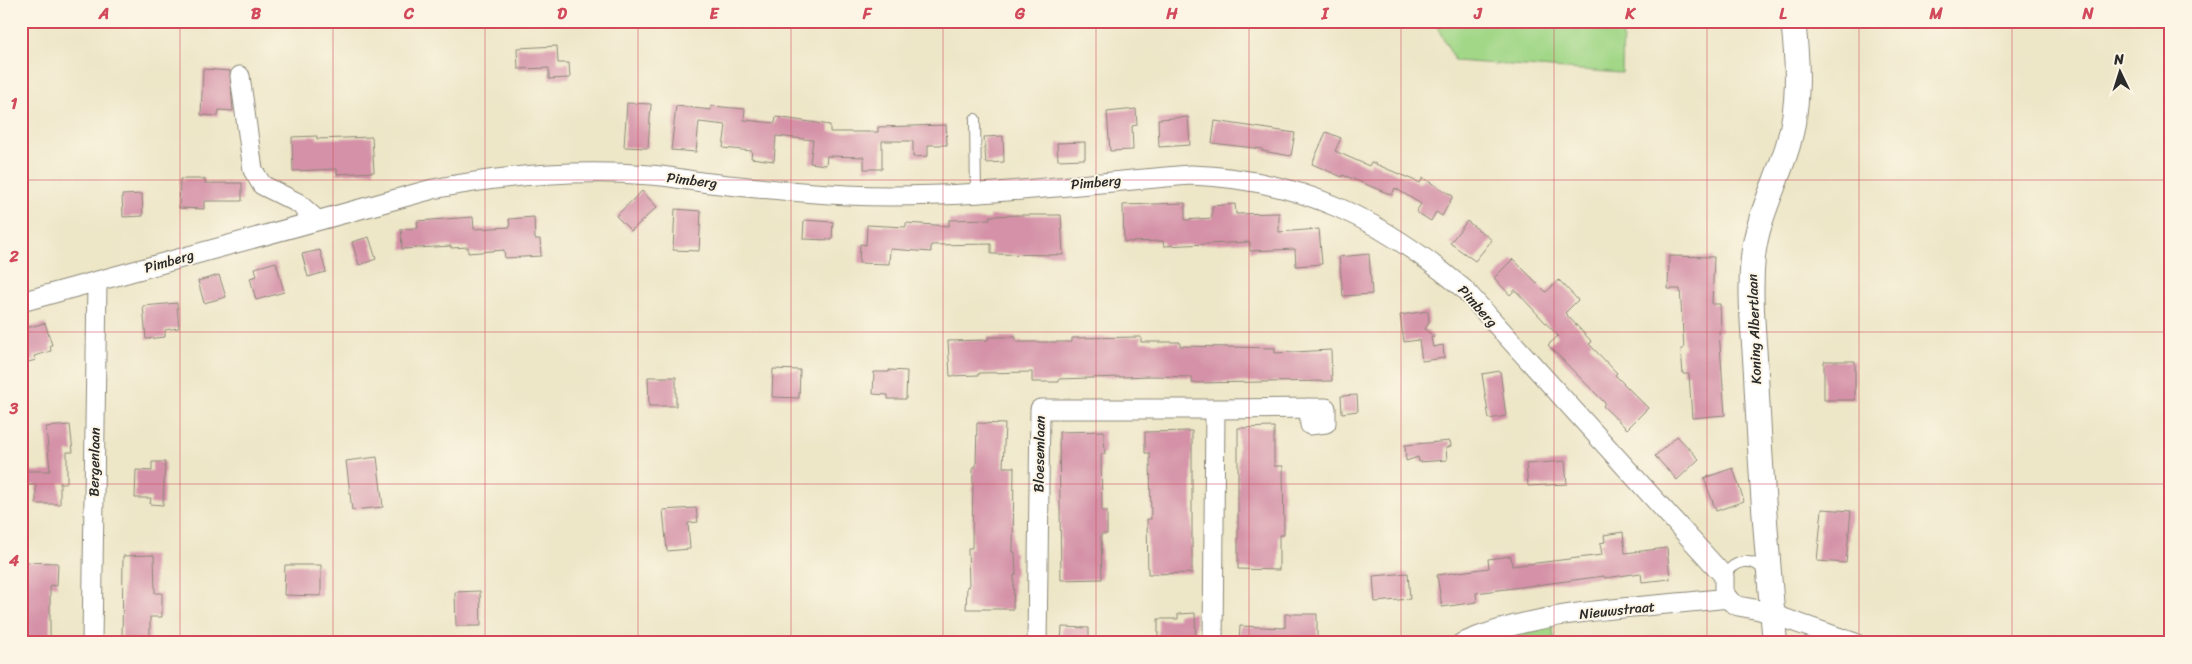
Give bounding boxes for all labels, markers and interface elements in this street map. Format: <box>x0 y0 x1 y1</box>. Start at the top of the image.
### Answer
text: A <box>98 0 109 28</box>
text: B <box>251 0 262 28</box>
text: C <box>403 0 415 28</box>
text: D <box>557 0 567 28</box>
text: E <box>710 0 720 28</box>
text: F <box>862 0 873 28</box>
text: G <box>1014 0 1026 28</box>
text: H <box>1165 0 1178 28</box>
text: I <box>1321 0 1330 28</box>
text: J <box>1473 0 1483 28</box>
text: K <box>1624 0 1636 28</box>
text: L <box>1779 0 1787 28</box>
text: M <box>1928 0 1943 28</box>
text: N <box>2081 0 2094 28</box>
text: N <box>2112 47 2125 72</box>
north arrow <box>2094 48 2144 98</box>
text: 1 <box>11 89 18 118</box>
street label: Pimberg <box>665 165 719 196</box>
street label: Pimberg <box>1070 168 1122 197</box>
text: 2 <box>8 242 19 271</box>
street label: Pimberg <box>141 242 197 280</box>
street label: Koning Albertlaan <box>1740 273 1769 385</box>
street label: Pimberg <box>1451 279 1504 334</box>
text: 3 <box>9 394 19 423</box>
street label: Bloesemlaan <box>1026 415 1053 493</box>
street label: Bergenlaan <box>81 427 108 497</box>
text: 4 <box>8 546 19 575</box>
street label: Nieuwstraat <box>1578 594 1656 627</box>

